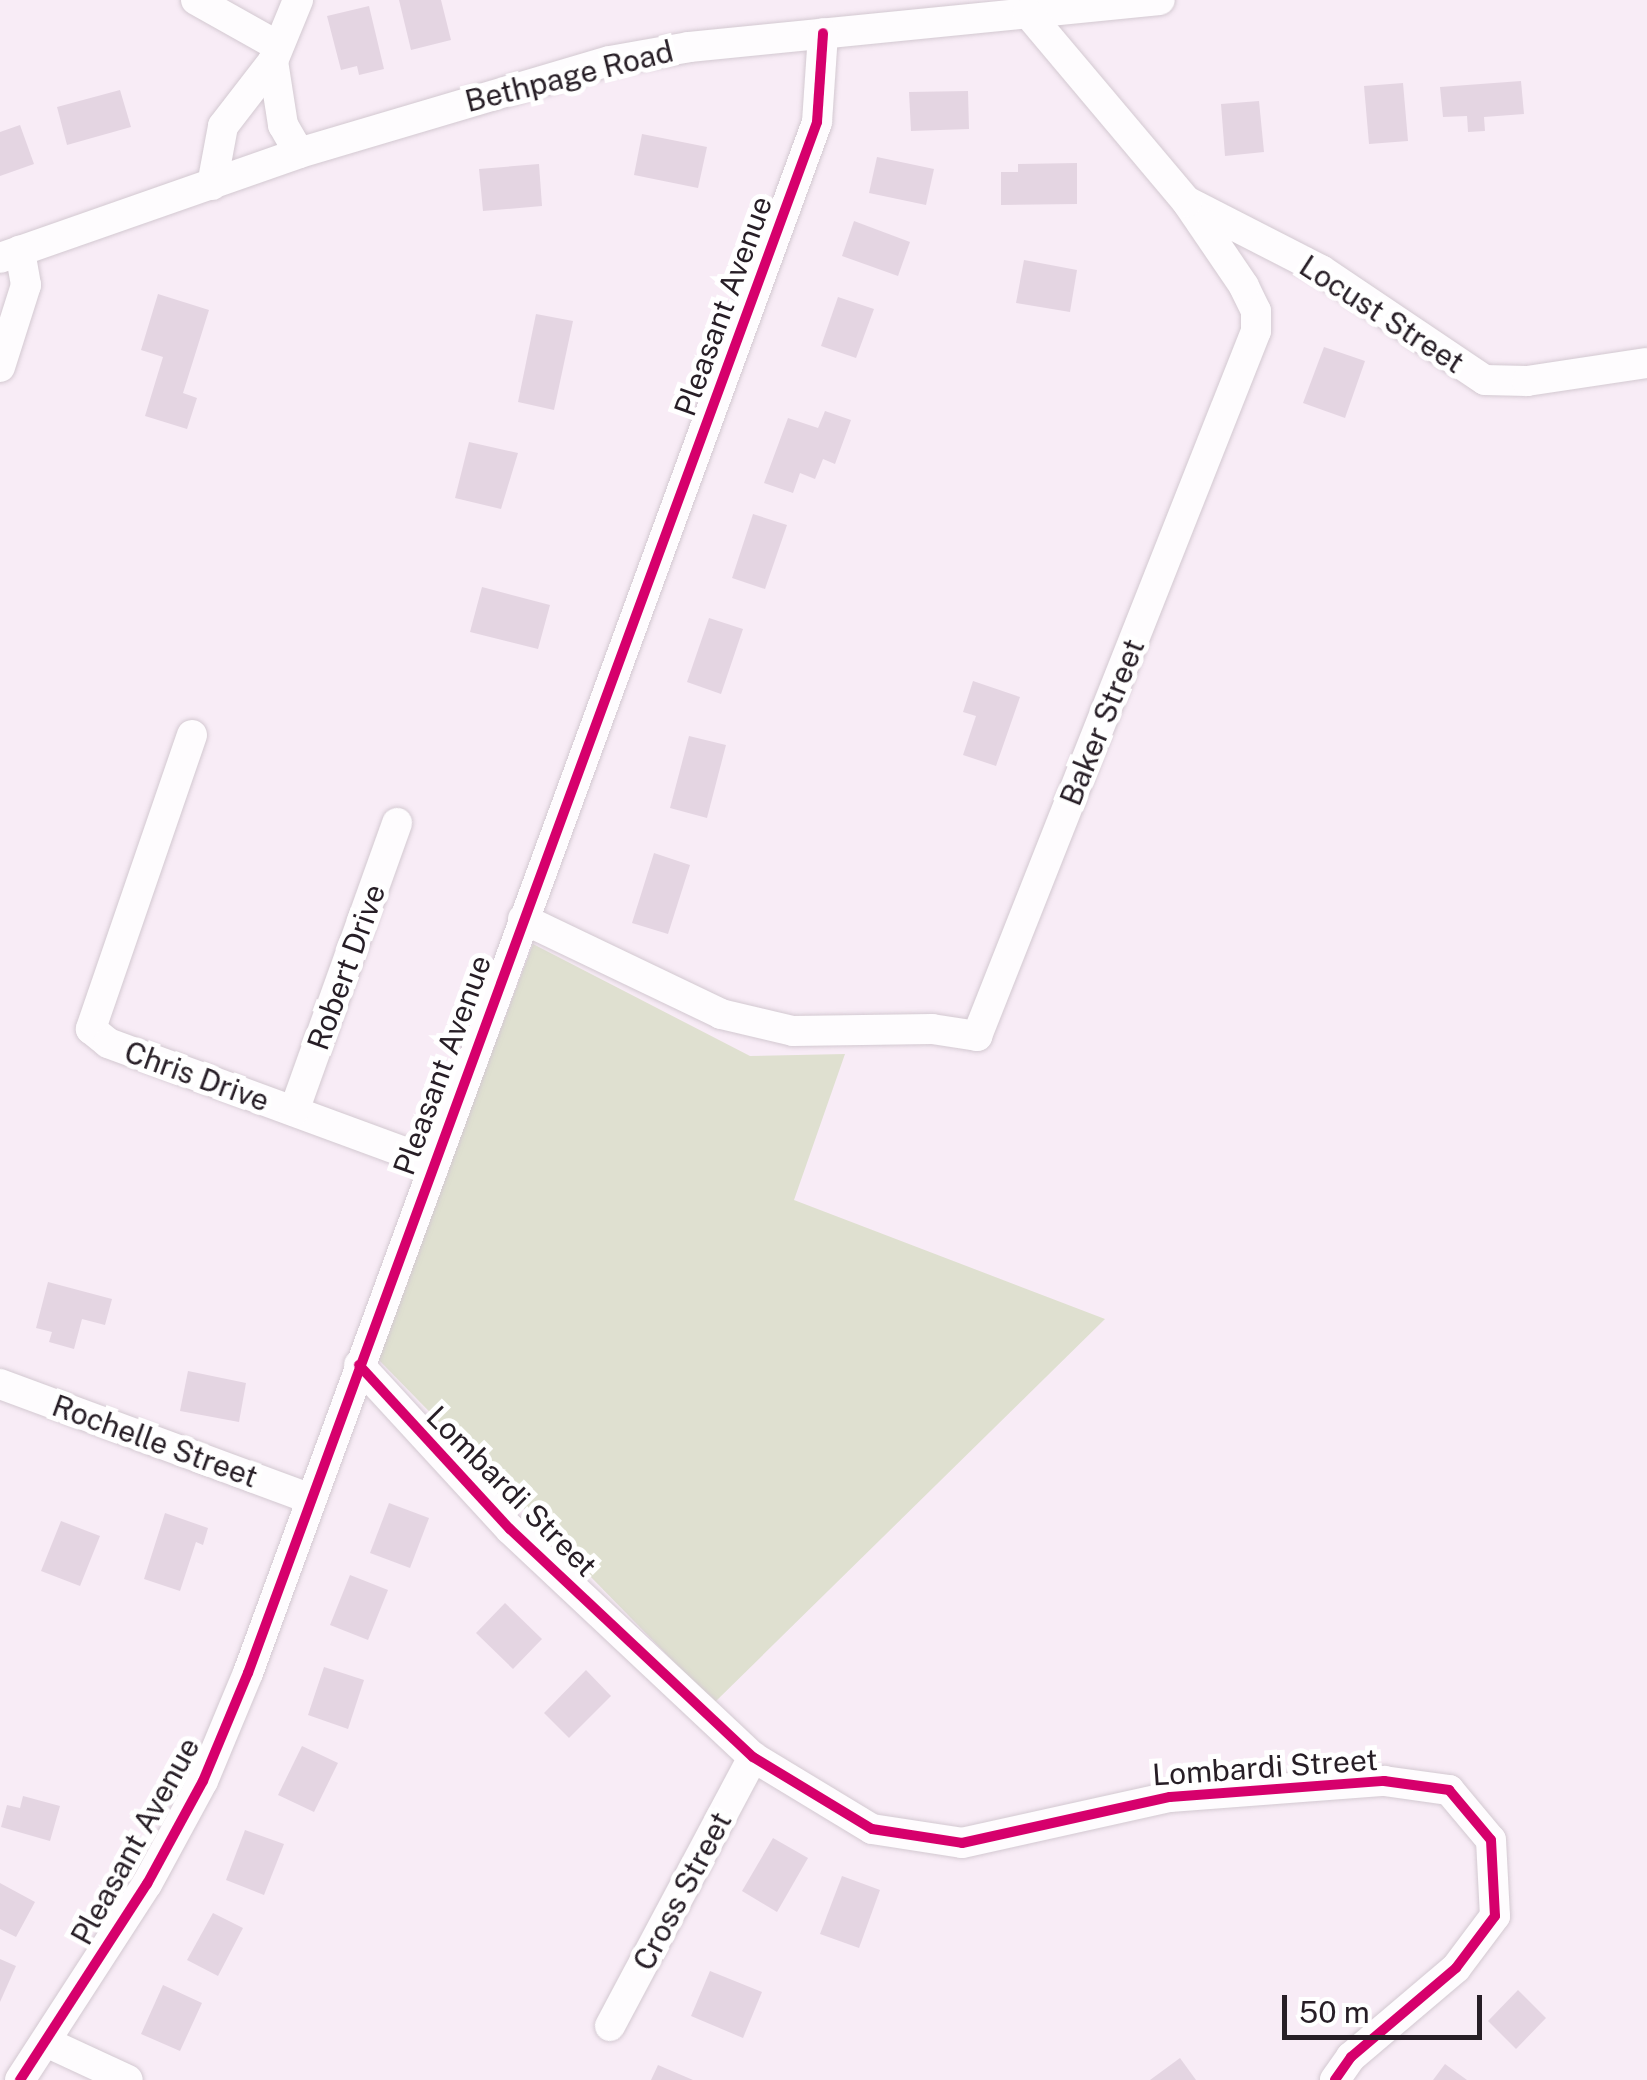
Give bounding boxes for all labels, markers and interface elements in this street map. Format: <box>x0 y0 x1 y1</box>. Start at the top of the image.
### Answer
street label: Bethpage Road <box>461 33 677 119</box>
street label: Pleasant Avenue <box>667 191 779 421</box>
street label: Locust Street <box>1293 247 1471 381</box>
street label: Baker Street <box>1052 633 1152 811</box>
street label: Robert Drive <box>299 879 393 1055</box>
street label: Pleasant Avenue <box>386 950 498 1180</box>
street label: Chris Drive <box>120 1033 274 1119</box>
street label: Rochelle Street <box>47 1387 263 1495</box>
street label: Lombardi Street <box>419 1398 605 1584</box>
street label: Pleasant Avenue <box>63 1731 207 1951</box>
street label: Lombardi Street <box>1151 1741 1379 1793</box>
street label: Cross Street <box>625 1806 739 1976</box>
scale bar <box>1287 1975 1487 2037</box>
text: 50 m <box>1299 1994 1370 2030</box>

